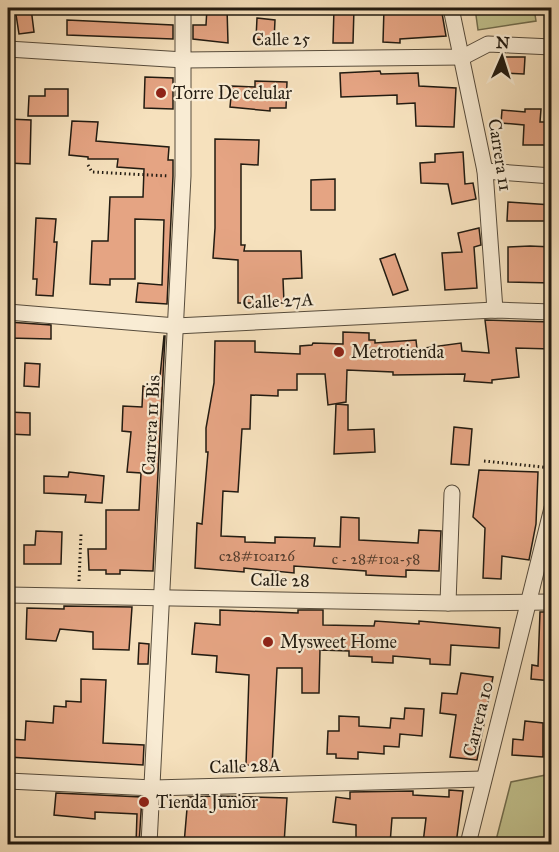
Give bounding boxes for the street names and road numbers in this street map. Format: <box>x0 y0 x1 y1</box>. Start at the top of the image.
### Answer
street label: Calle 25 <box>252 27 311 51</box>
street label: Carrera 11 <box>483 117 517 193</box>
street label: Calle 27A <box>242 288 314 314</box>
street label: Carrera 11 Bis <box>137 374 165 476</box>
street label: Calle 28 <box>250 568 310 592</box>
street label: Carrera 10 <box>458 679 498 759</box>
street label: Calle 28A <box>209 754 281 778</box>

